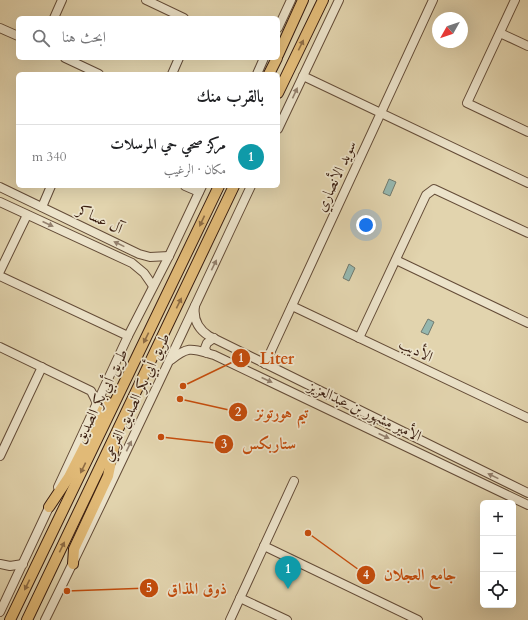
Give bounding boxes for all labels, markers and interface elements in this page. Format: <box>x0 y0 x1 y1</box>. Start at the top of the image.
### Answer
north arrow <box>432 12 468 48</box>
search box <box>16 16 280 60</box>
icon: search <box>30 27 52 49</box>
text: ابحث هنا <box>62 27 106 47</box>
one-way arrow <box>298 39 304 50</box>
text: بالقرب منك <box>197 85 264 108</box>
one-way arrow <box>292 87 298 99</box>
text: مركز صحي حي المرسلات <box>110 134 226 154</box>
street label: سويد الأنصاري <box>310 137 363 216</box>
text: 340 m <box>32 148 66 166</box>
text: 1 <box>248 148 254 166</box>
text: مكان · الرغيب <box>164 161 226 179</box>
street label: آل عساكر <box>72 199 128 239</box>
your location <box>356 215 376 235</box>
one-way arrow <box>199 216 205 227</box>
one-way arrow <box>43 221 54 227</box>
one-way arrow <box>113 241 124 247</box>
one-way arrow <box>211 259 217 271</box>
one-way arrow <box>176 298 182 309</box>
street label: طريق أبي بكر الصديق الفرعي <box>97 329 176 465</box>
street label: الأديب <box>396 332 437 367</box>
one-way arrow <box>142 333 149 344</box>
callout: Liter <box>231 344 302 372</box>
street label: طريق أبي بكر الصديق <box>69 345 134 447</box>
text: Liter <box>260 348 295 370</box>
text: 1 <box>238 350 244 366</box>
street label: الأمير مشهور بن عبدالعزيز <box>303 374 425 446</box>
one-way arrow <box>261 377 273 383</box>
callout: تيم هورتونز <box>228 398 317 426</box>
text: تيم هورتونز <box>254 402 309 429</box>
text: 2 <box>235 404 241 420</box>
callout: ستاربكس <box>214 430 304 458</box>
text: ستاربكس <box>242 433 296 455</box>
one-way arrow <box>379 433 390 439</box>
text: 3 <box>221 436 227 452</box>
one-way arrow <box>126 441 133 452</box>
one-way arrow <box>80 462 86 474</box>
one-way arrow <box>487 472 499 479</box>
map controls <box>480 500 516 608</box>
button: + <box>480 500 516 536</box>
button: − <box>480 536 516 572</box>
one-way arrow <box>59 541 65 553</box>
pin: 1 <box>275 556 301 589</box>
callout: جامع العجلان <box>356 561 465 589</box>
text: جامع العجلان <box>384 564 457 590</box>
text: 4 <box>363 567 369 583</box>
button: locate <box>480 572 516 608</box>
callout: ذوق المذاق <box>139 574 235 602</box>
text: ذوق المذاق <box>167 578 227 600</box>
one-way arrow <box>24 579 30 591</box>
text: 5 <box>146 580 152 596</box>

